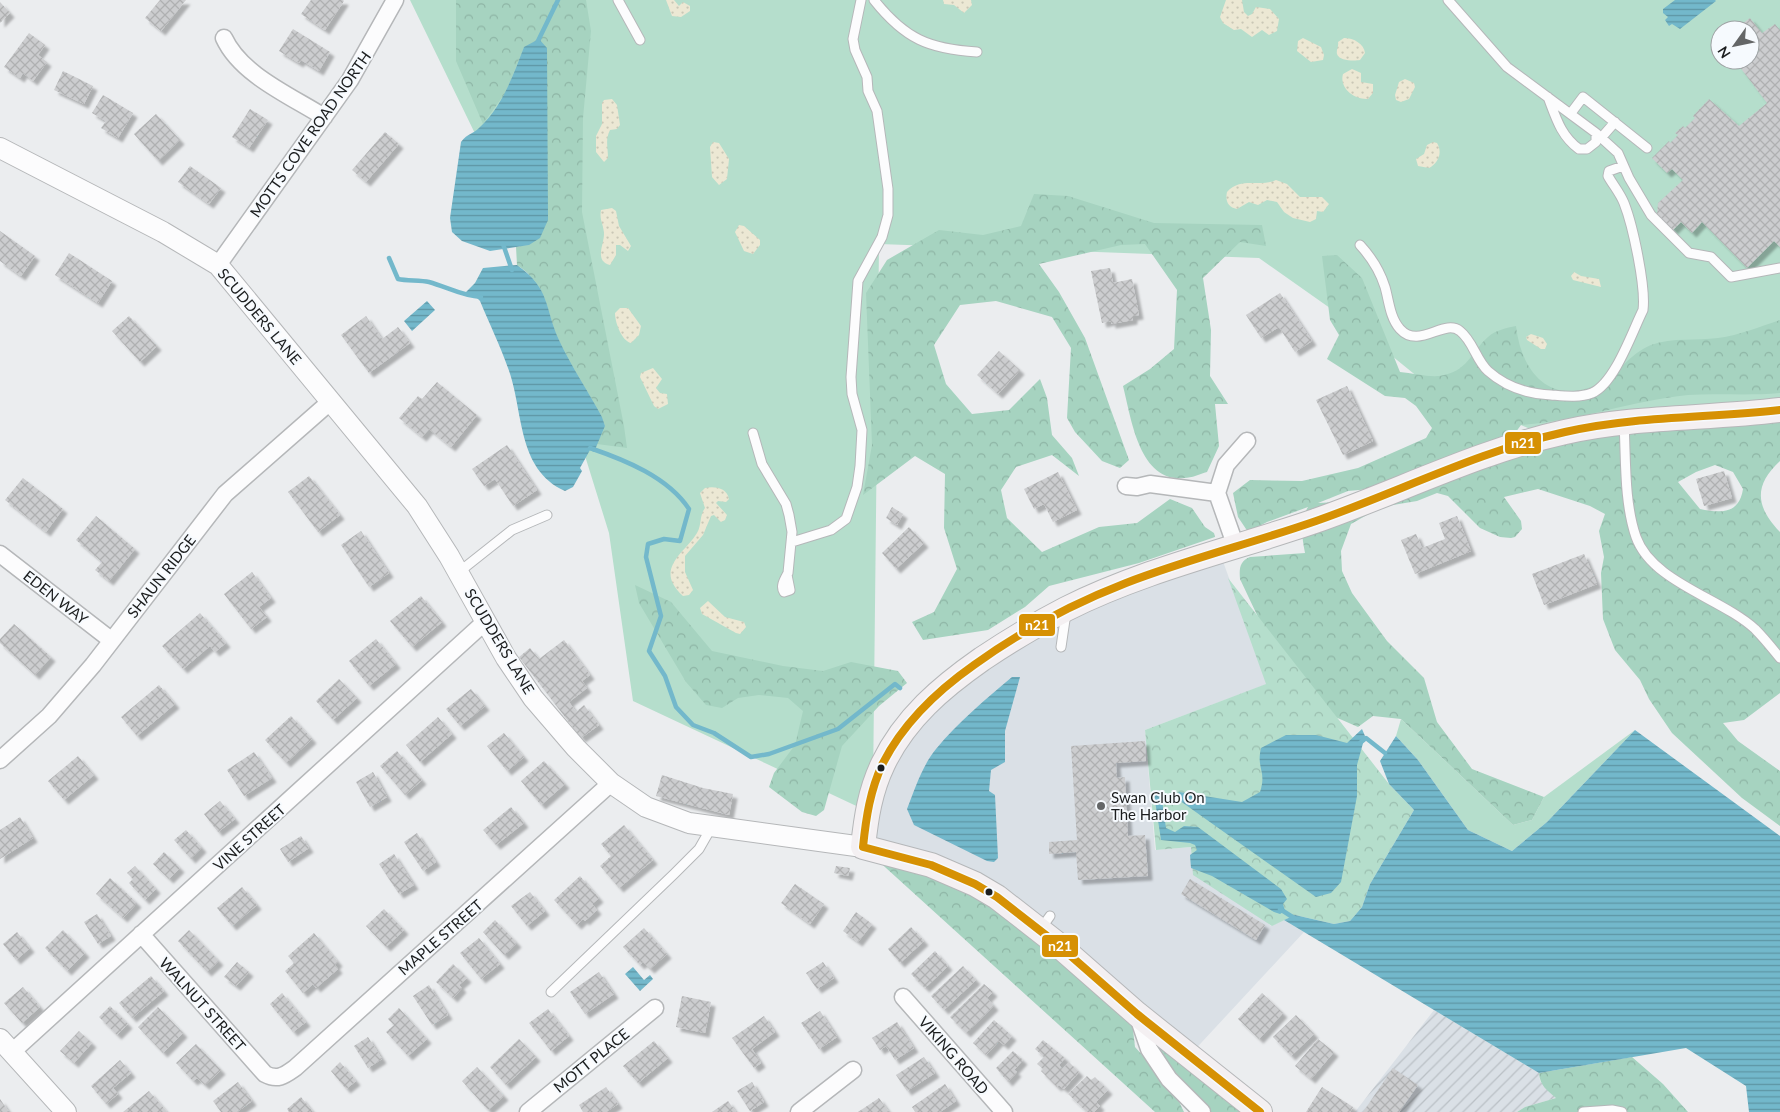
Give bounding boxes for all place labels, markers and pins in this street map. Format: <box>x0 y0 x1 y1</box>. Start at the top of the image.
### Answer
unlabelled marker <box>876 763 886 773</box>
place label: Swan Club On The Harbor <box>1111 788 1205 823</box>
marker: Swan Club On The Harbor <box>1095 800 1107 812</box>
unlabelled marker <box>984 887 994 897</box>

